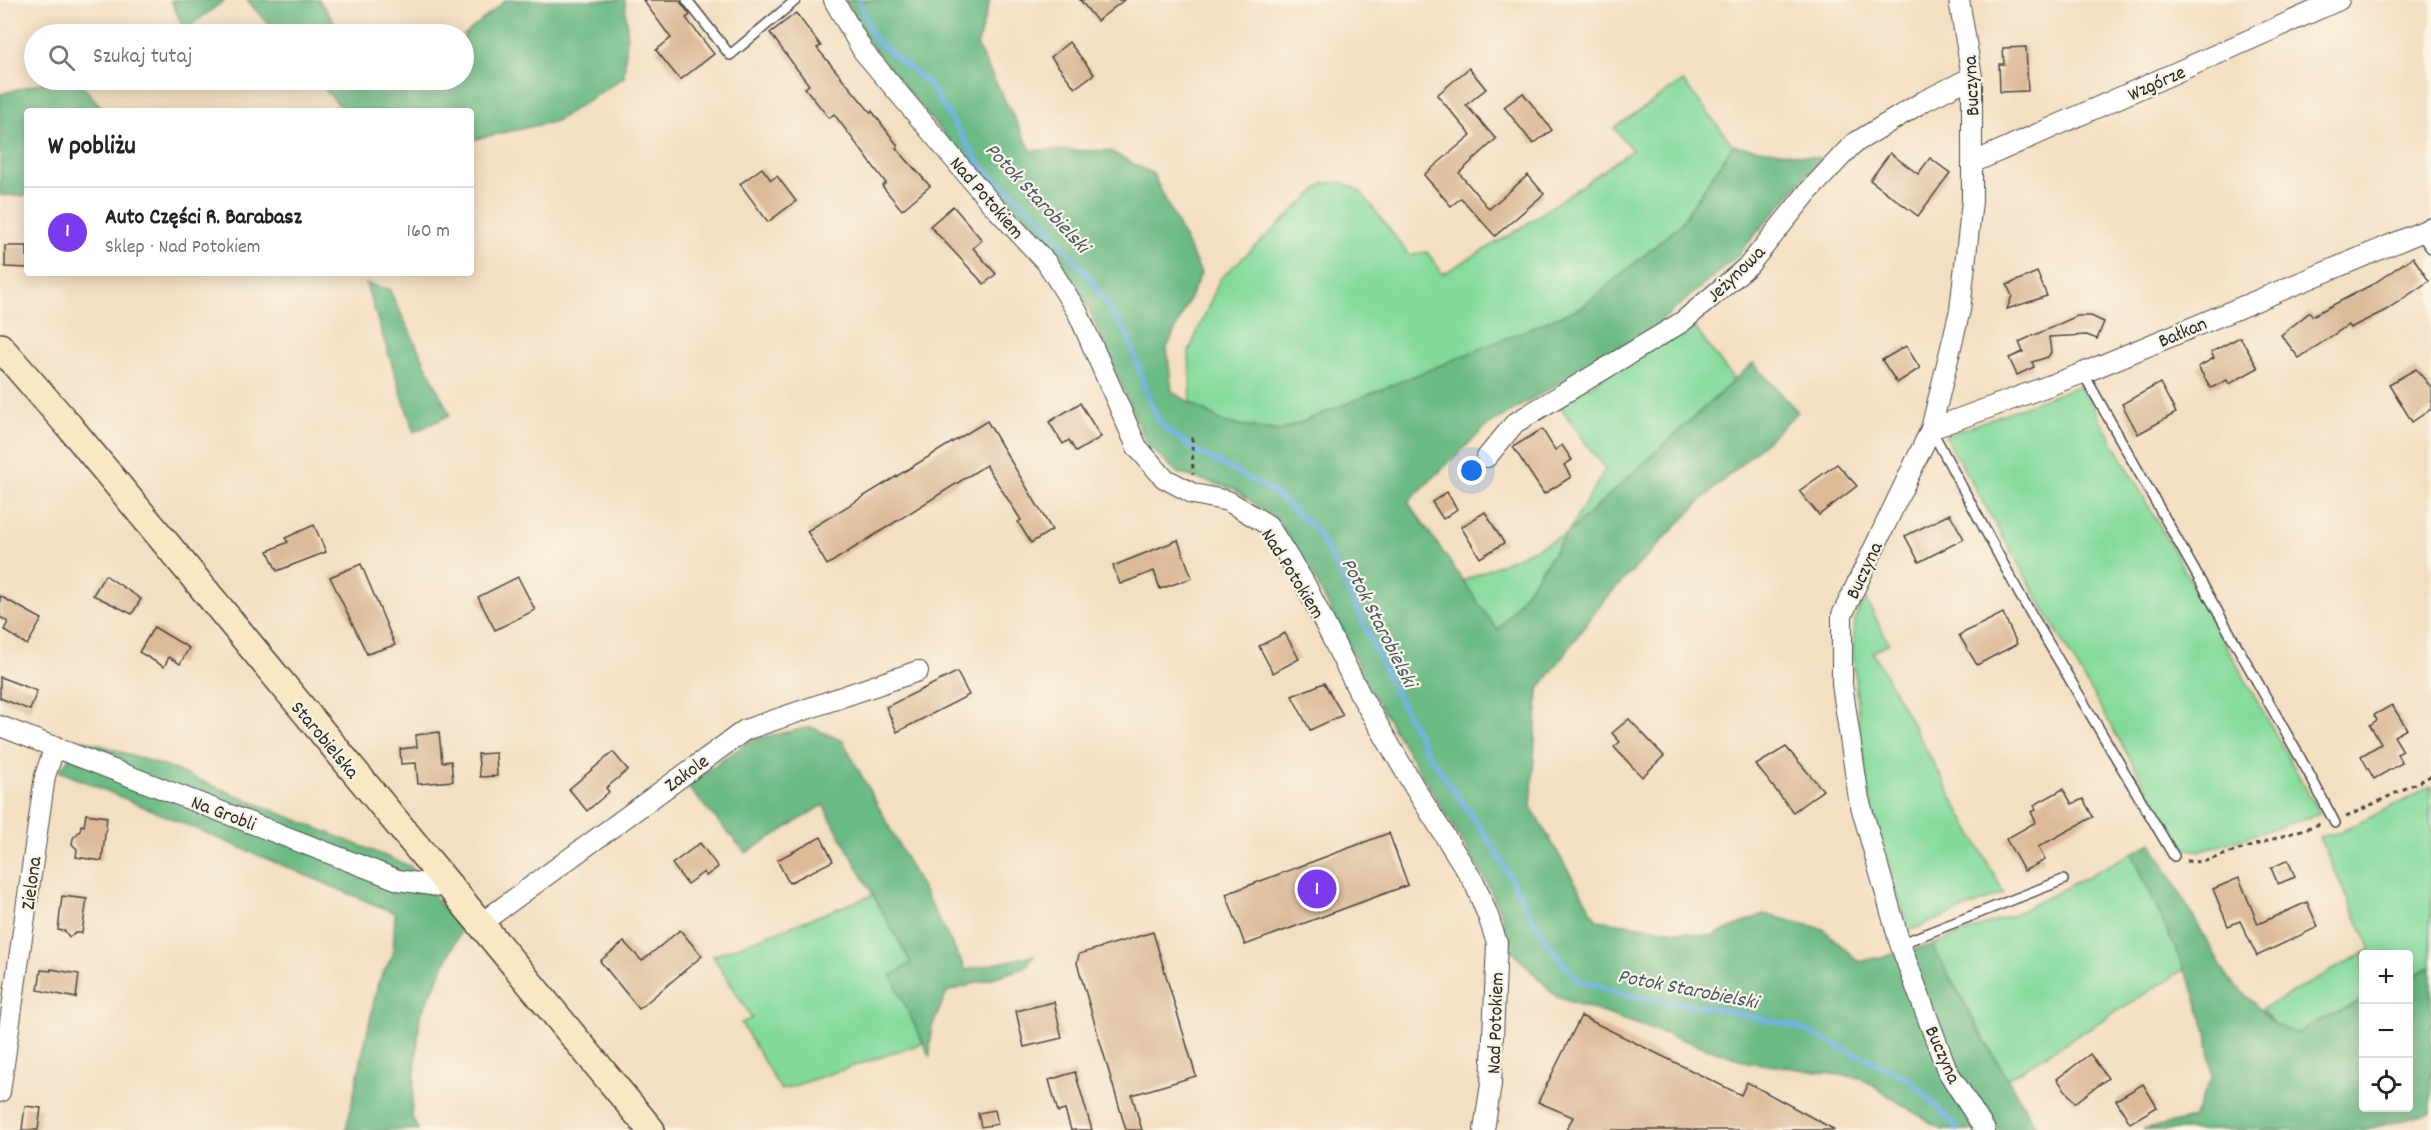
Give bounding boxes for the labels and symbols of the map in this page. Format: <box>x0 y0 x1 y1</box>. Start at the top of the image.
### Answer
street label: Buczyna <box>1957 54 1989 117</box>
street label: Wzgórze <box>2124 60 2191 110</box>
water label: Potok Starobielski <box>976 137 1097 263</box>
street label: Nad Potokiem <box>942 151 1030 247</box>
street label: Jeżynowa <box>1701 240 1773 310</box>
street label: Bałkan <box>2154 311 2212 357</box>
your location <box>1457 456 1486 485</box>
street label: Nad Potokiem <box>1253 524 1330 625</box>
street label: Buczyna <box>1840 537 1891 605</box>
water label: Potok Starobielski <box>1332 553 1424 696</box>
street label: Starobielska <box>283 696 365 786</box>
street label: Zakole <box>660 749 716 800</box>
street label: Na Grobli <box>186 790 260 840</box>
street label: Zielona <box>15 854 51 912</box>
pin: 1 <box>1298 866 1336 912</box>
water label: Potok Starobielski <box>1615 963 1763 1020</box>
street label: Nad Potokiem <box>1481 972 1513 1075</box>
street label: Buczyna <box>1916 1022 1967 1089</box>

